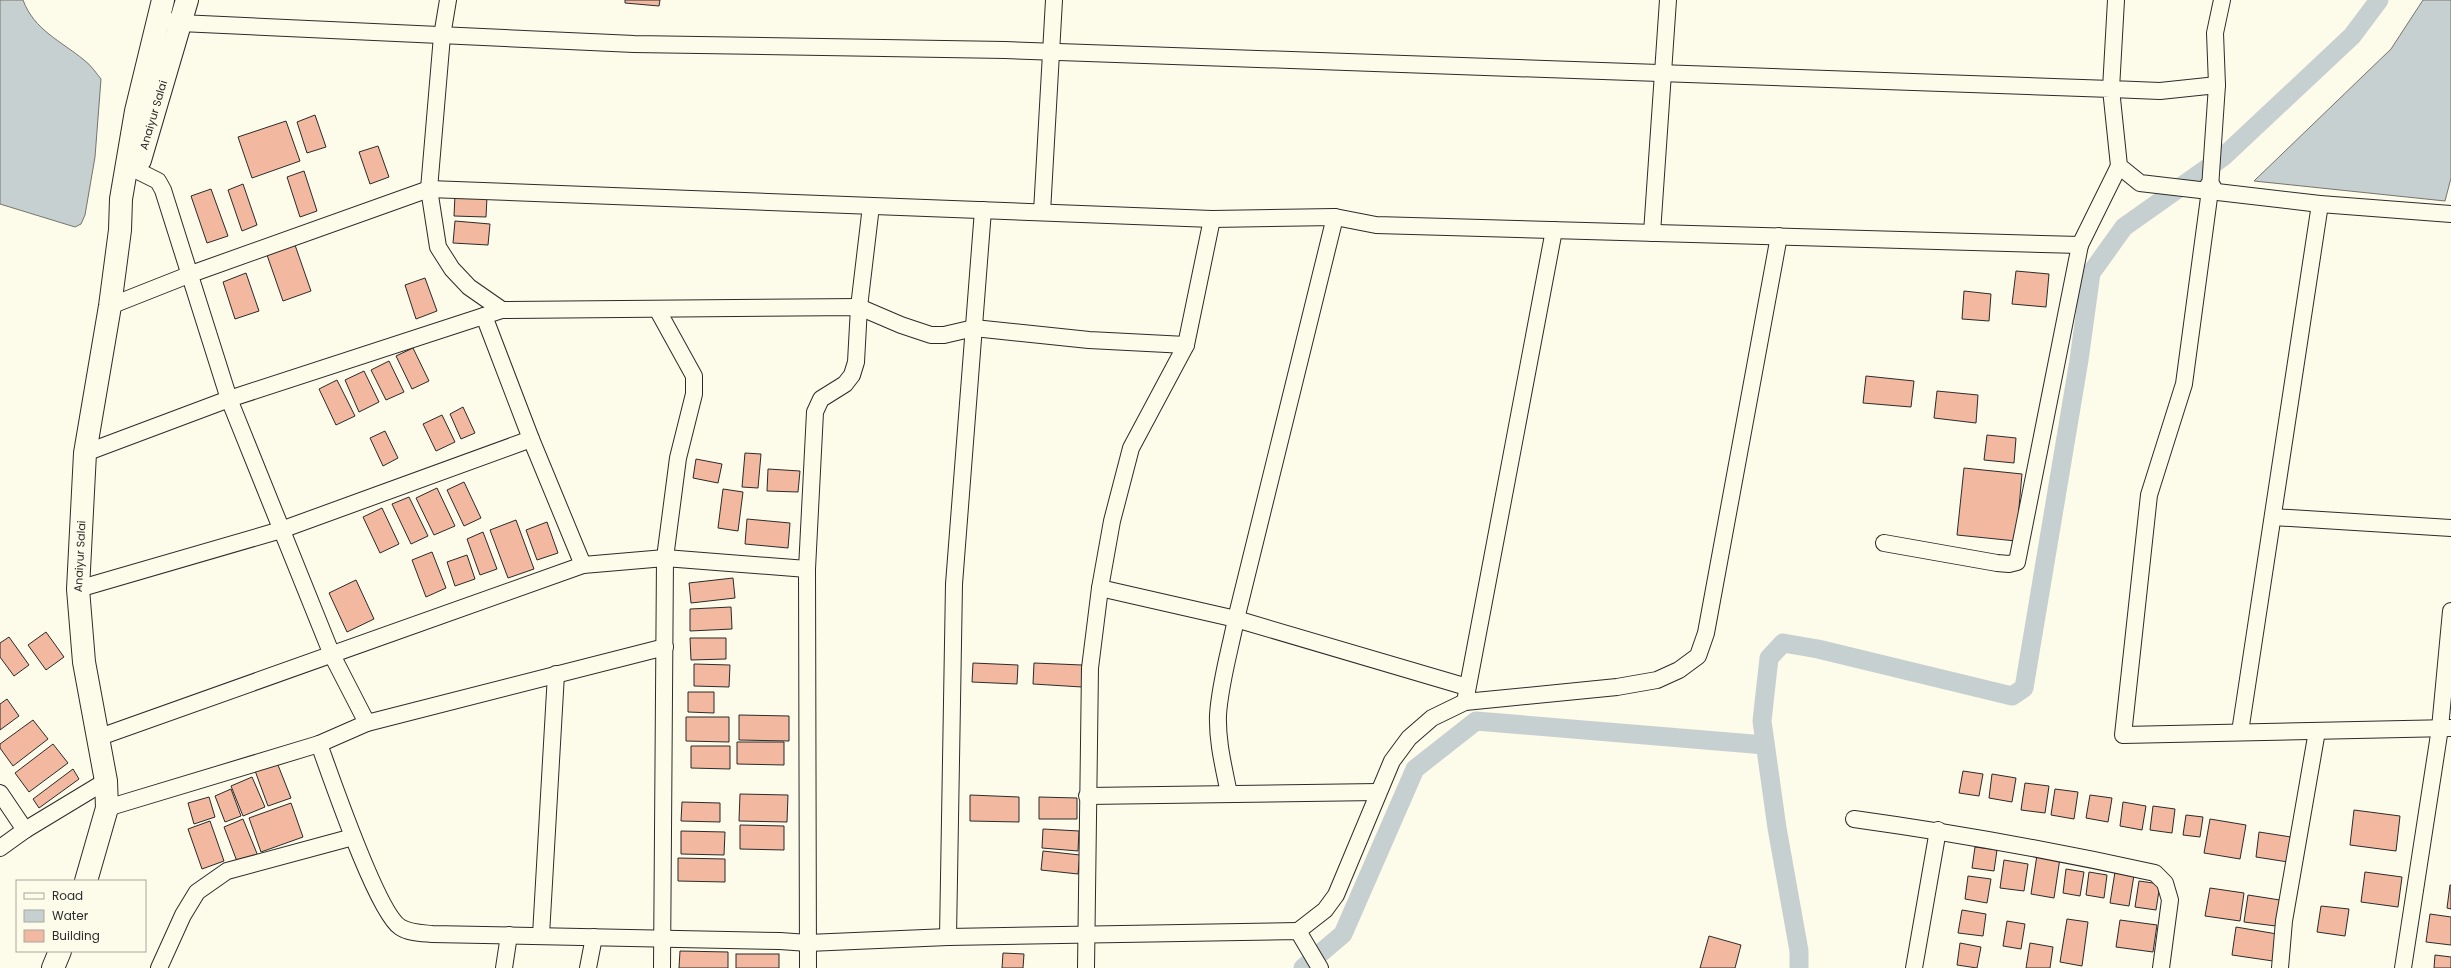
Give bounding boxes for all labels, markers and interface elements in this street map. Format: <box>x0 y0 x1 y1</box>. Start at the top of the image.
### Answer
street label: Anaiyur Salai <box>135 78 171 152</box>
street label: Anaiyur Salai <box>70 520 90 593</box>
legend <box>16 880 146 952</box>
text: Road <box>52 887 83 904</box>
text: Water <box>52 907 89 924</box>
text: Building <box>52 927 100 944</box>

